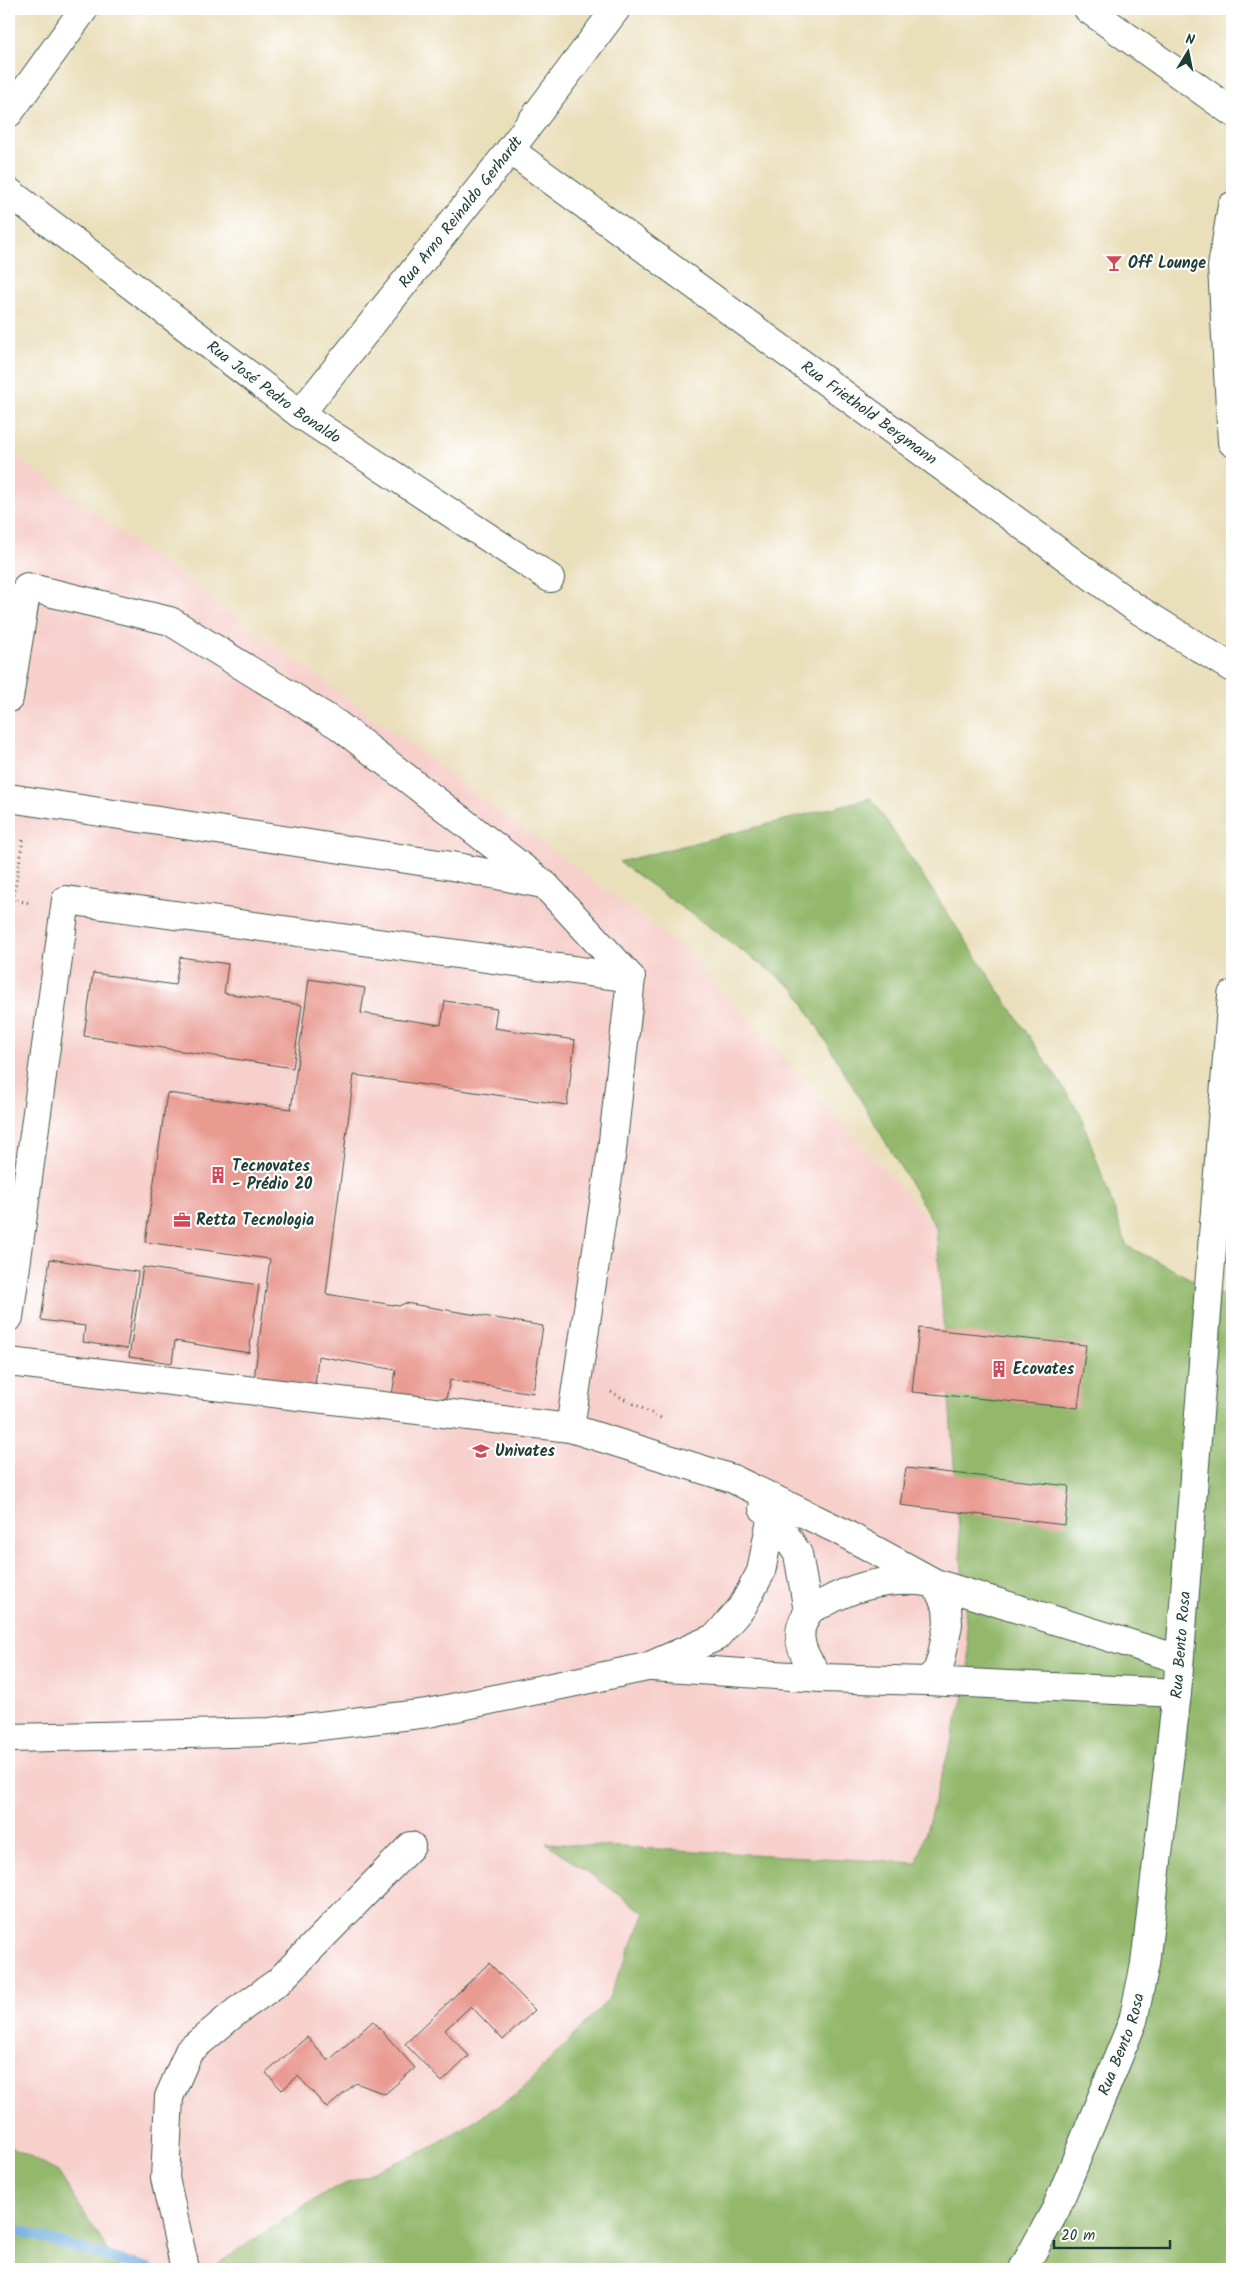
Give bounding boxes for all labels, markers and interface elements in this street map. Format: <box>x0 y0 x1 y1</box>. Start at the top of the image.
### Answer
north arrow <box>1164 28 1214 78</box>
text: N <box>1184 29 1197 52</box>
street label: Rua Arno Reinaldo Gerhardt <box>392 130 529 293</box>
place label: Off Lounge <box>1128 251 1206 276</box>
bar icon: Off Lounge <box>1104 253 1124 273</box>
street label: Rua José Pedro Bonaldo <box>201 334 346 450</box>
street label: Rua Friethold Bergmann <box>796 354 942 471</box>
place label: Tecnovates - Prédio 20 <box>232 1154 313 1197</box>
building icon: Tecnovates - Prédio 20 <box>208 1165 228 1185</box>
place label: Retta Tecnologia <box>196 1208 314 1233</box>
office icon: Retta Tecnologia <box>172 1210 192 1230</box>
place label: Ecovates <box>1013 1357 1075 1382</box>
building icon: Ecovates <box>989 1359 1009 1379</box>
place label: Univates <box>495 1439 555 1464</box>
school or university icon: Univates <box>471 1441 491 1461</box>
street label: Rua Bento Rosa <box>1164 1590 1197 1700</box>
street label: Rua Bento Rosa <box>1091 1991 1151 2099</box>
scale bar <box>1054 2218 1170 2250</box>
text: 20 m <box>1061 2224 1095 2248</box>

